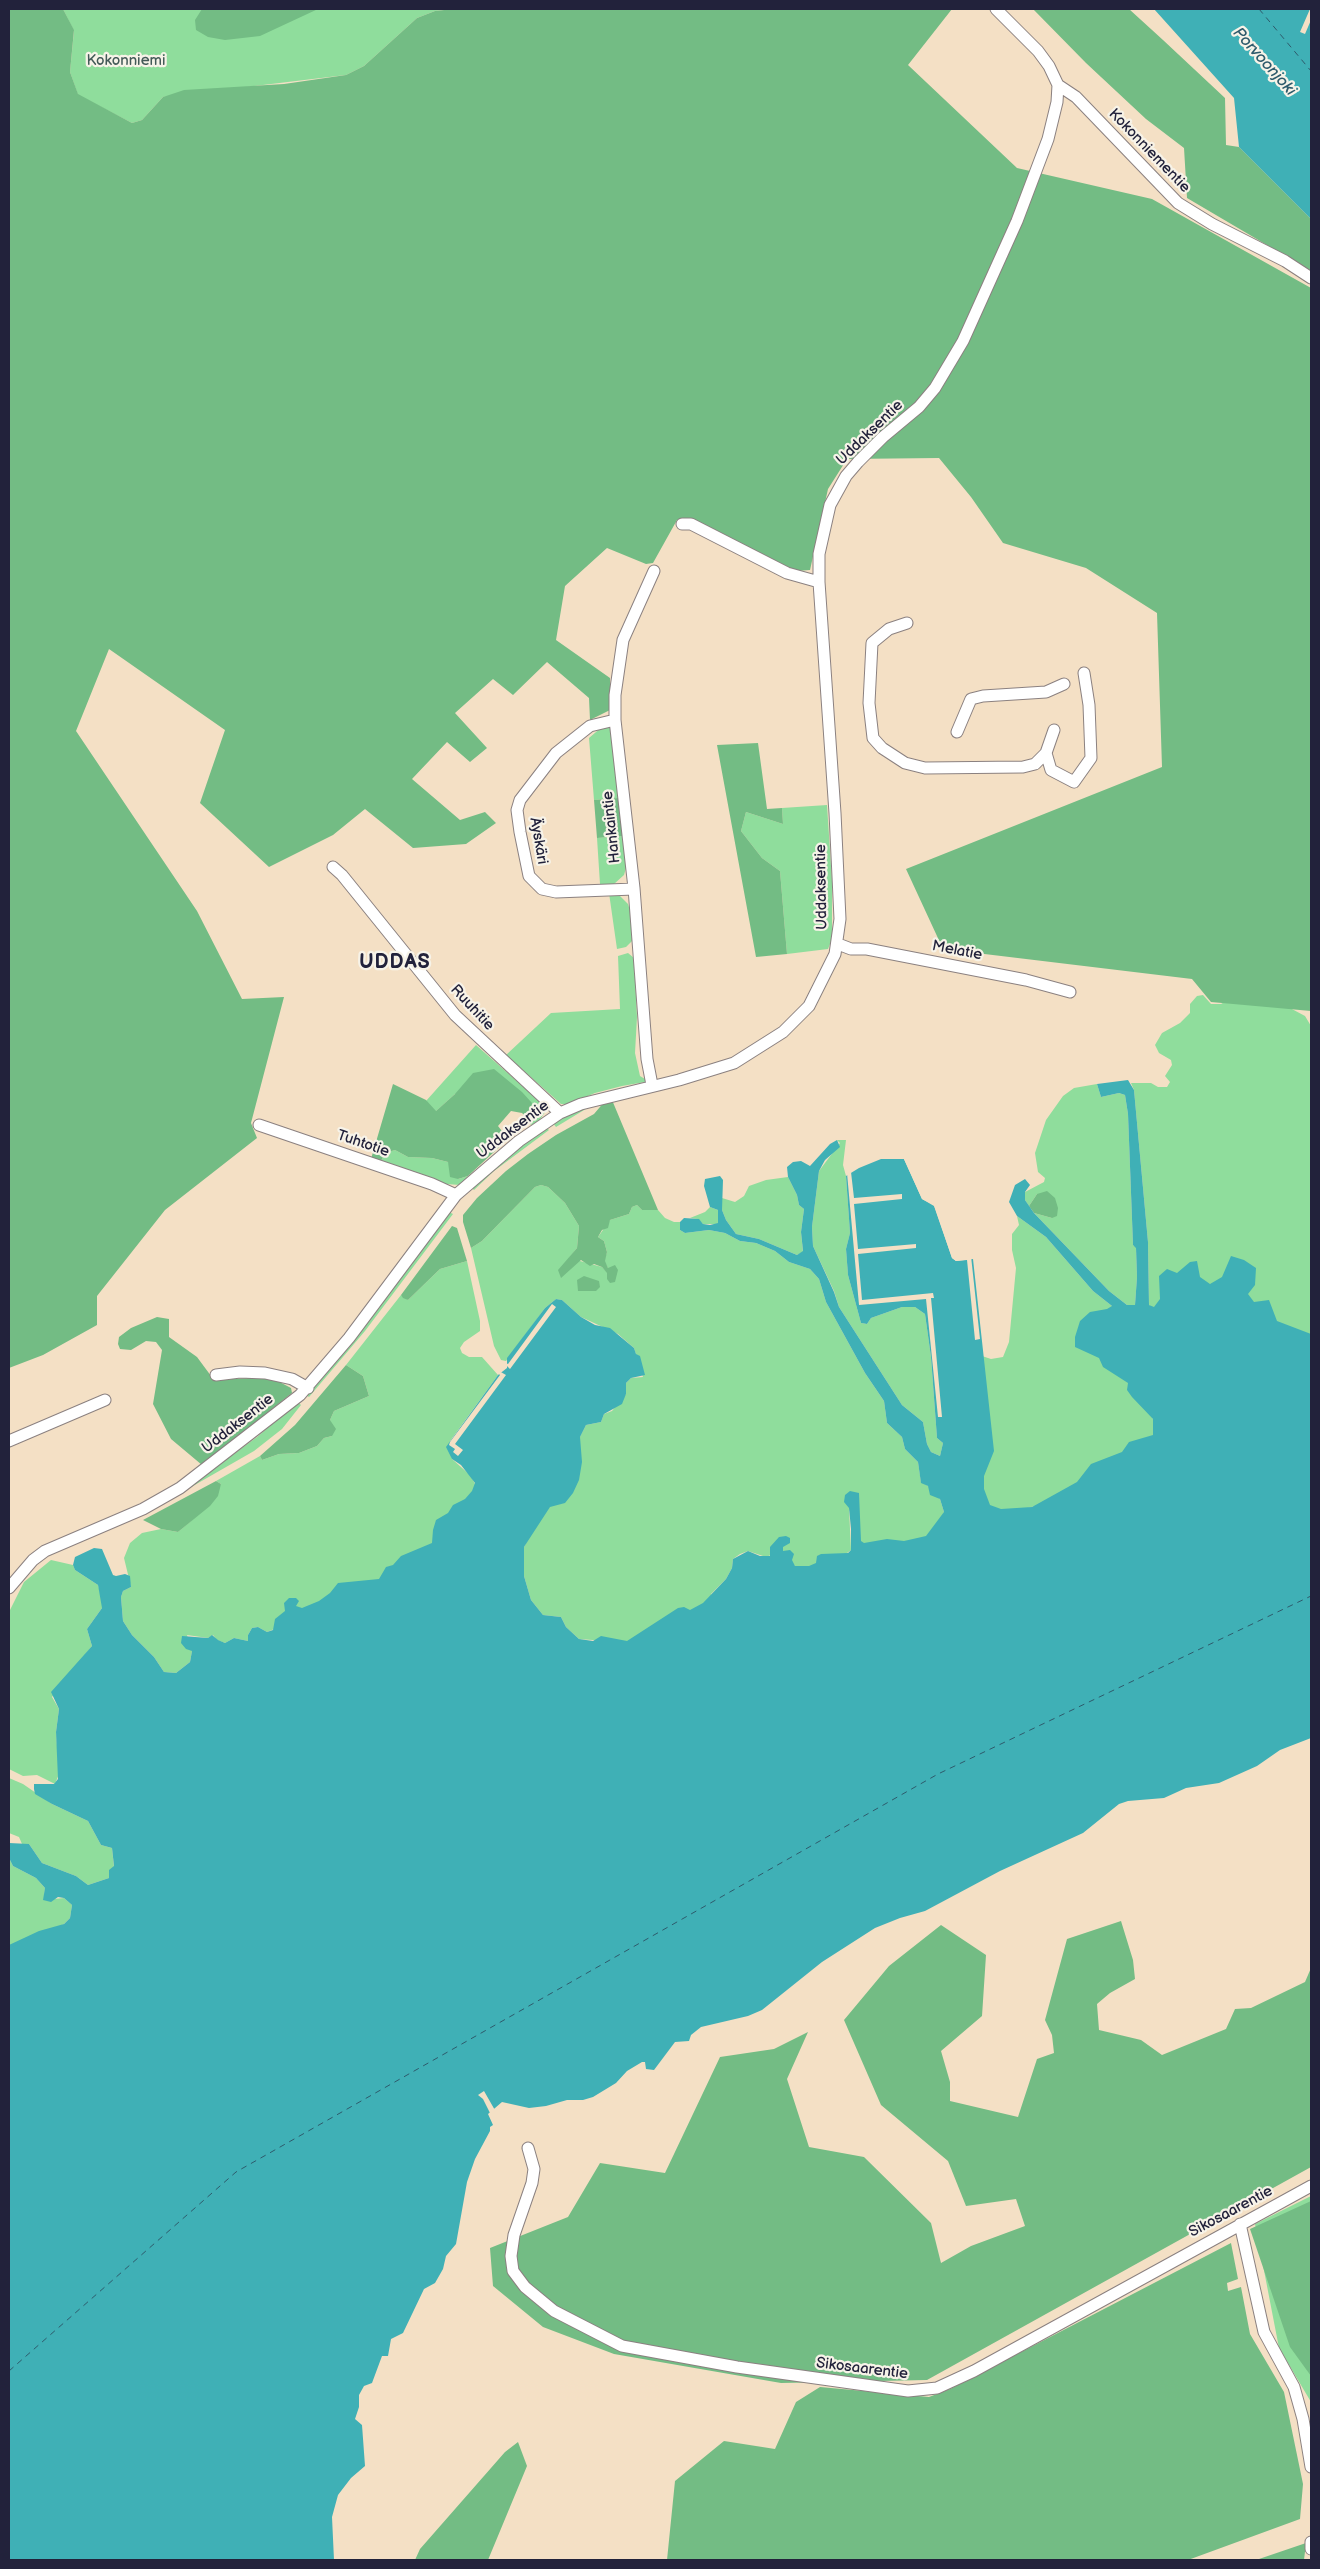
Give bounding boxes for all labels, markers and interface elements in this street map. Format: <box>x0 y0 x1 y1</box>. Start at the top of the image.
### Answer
water label: Porvoonjoki <box>1228 24 1300 100</box>
park label: Kokonniemi <box>87 52 165 70</box>
street label: Kokonniementie <box>1104 105 1194 197</box>
street label: Uddaksentie <box>833 397 907 469</box>
street label: Hankaintie <box>599 790 625 864</box>
street label: Äyskäri <box>525 816 551 866</box>
street label: Uddaksentie <box>812 844 832 930</box>
street label: Melatie <box>930 937 984 965</box>
district label: UDDAS <box>359 951 431 975</box>
street label: Ruuhitie <box>446 981 498 1035</box>
street label: Uddaksentie <box>473 1097 553 1163</box>
street label: Tuhtotie <box>335 1127 391 1161</box>
street label: Uddaksentie <box>199 1390 277 1458</box>
street label: Sikosaarentie <box>1186 2182 1276 2242</box>
street label: Sikosaarentie <box>815 2354 909 2384</box>

